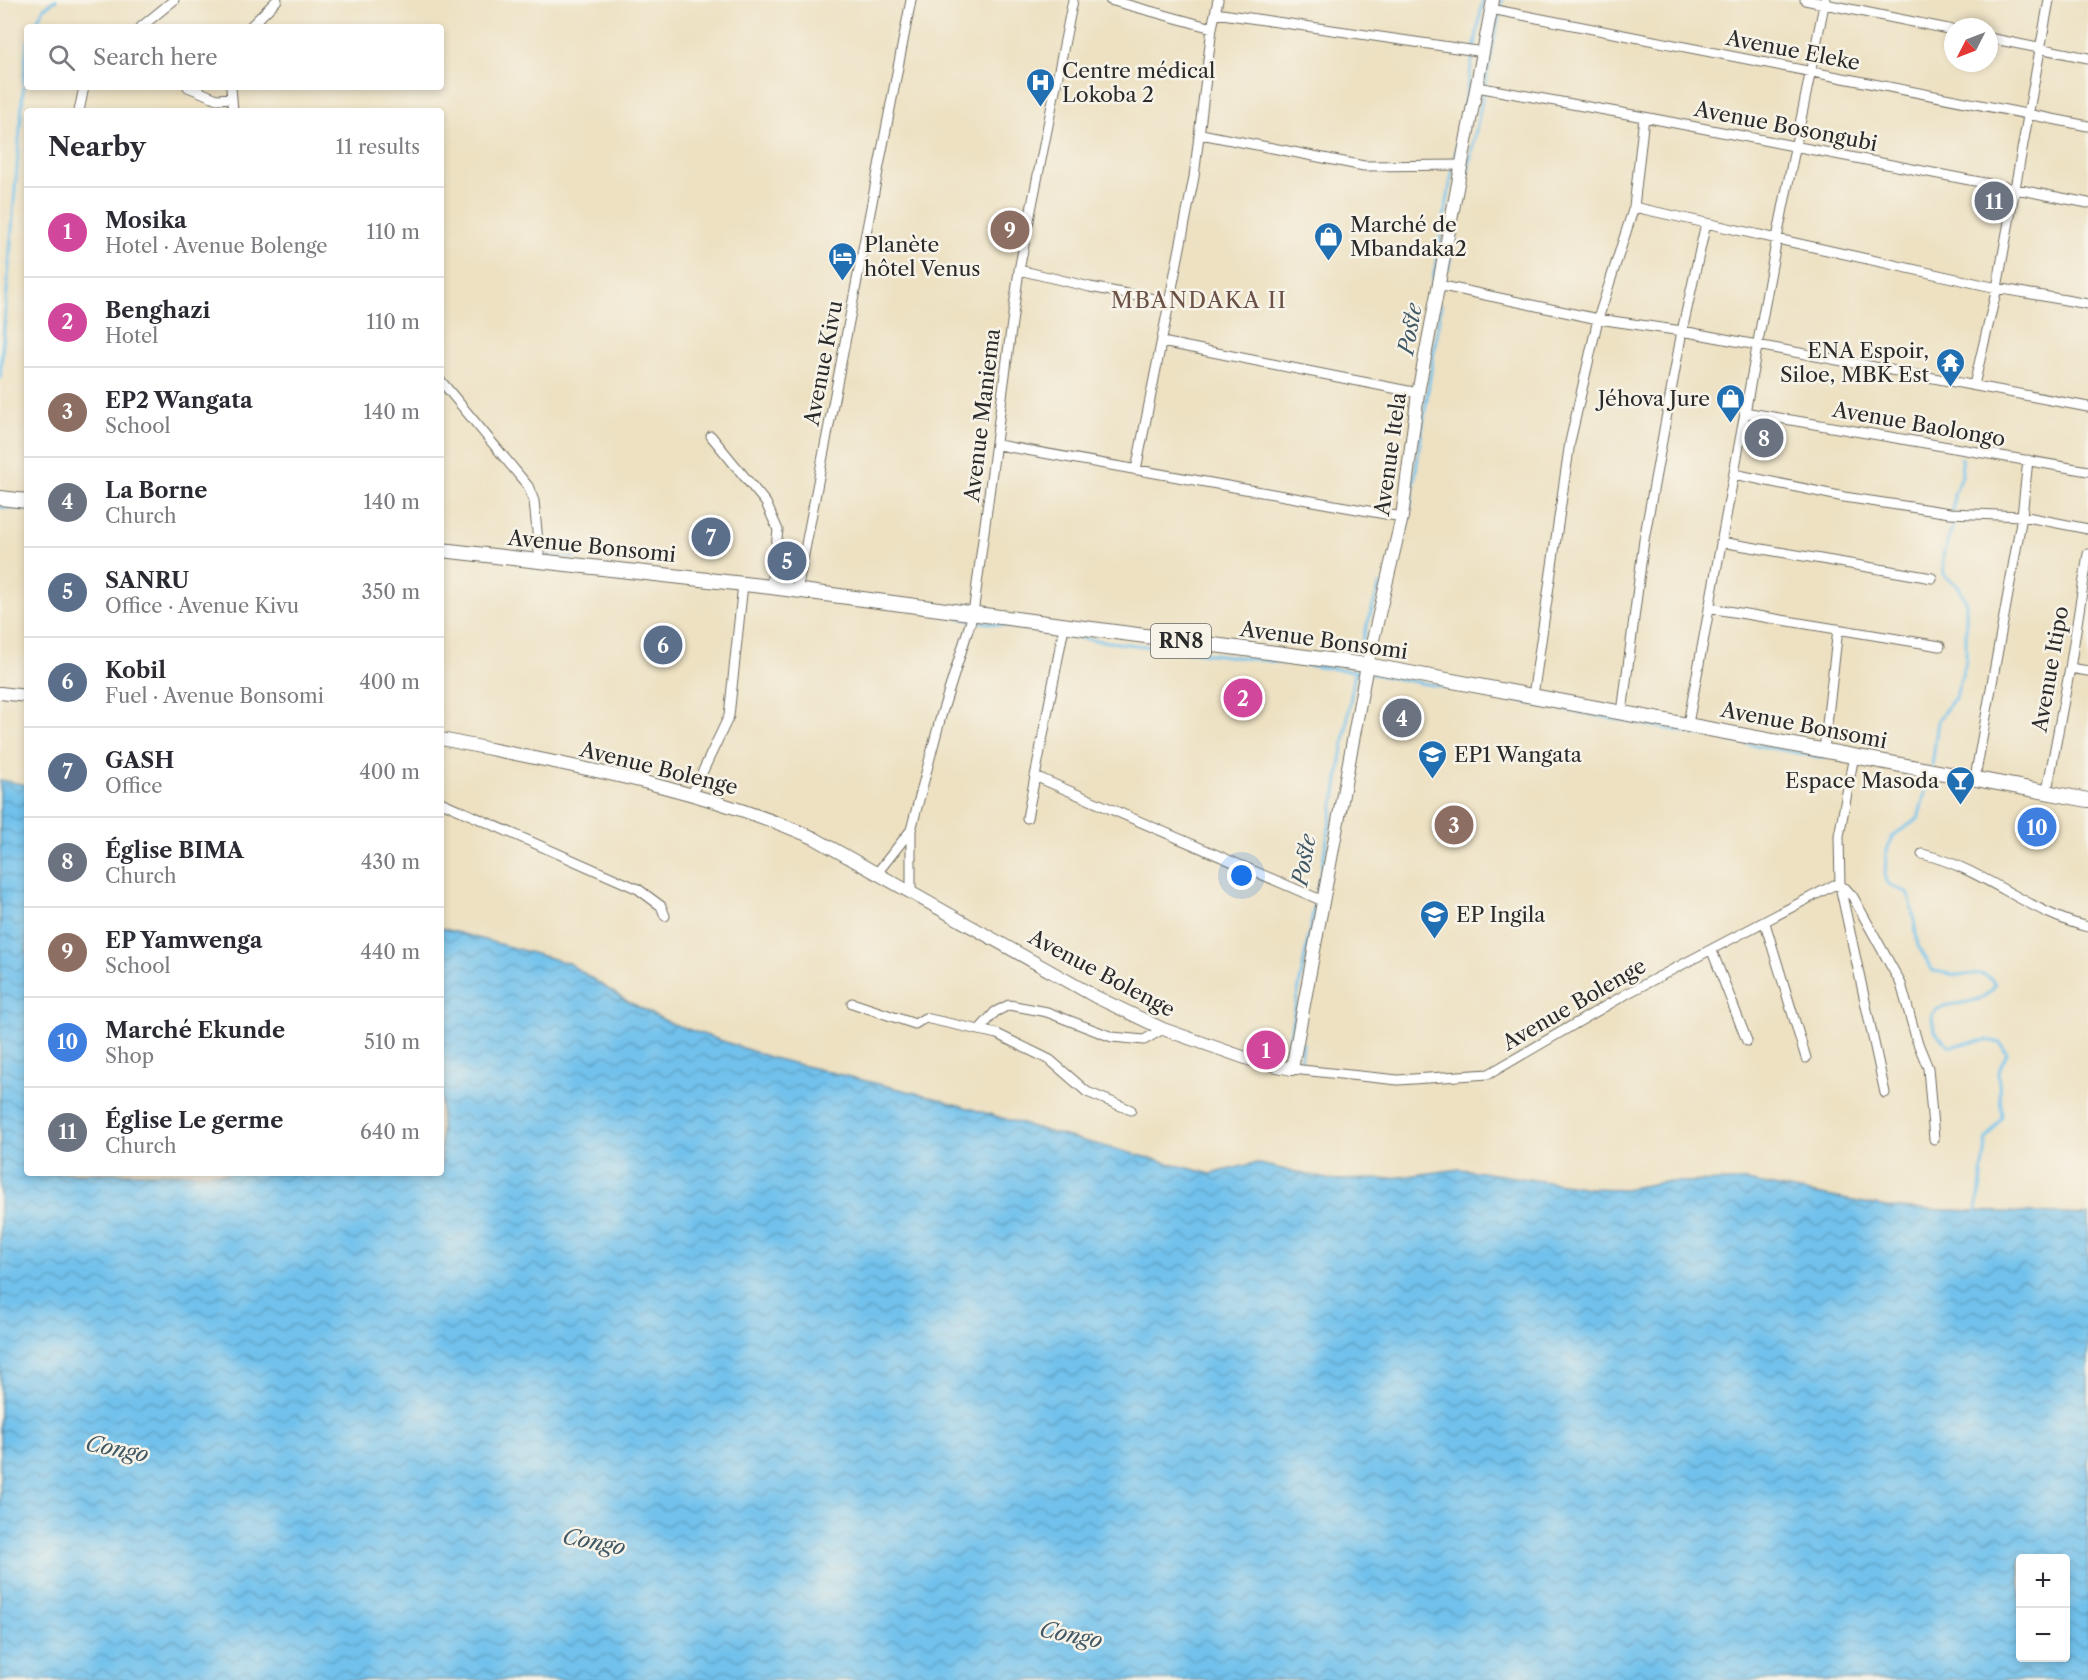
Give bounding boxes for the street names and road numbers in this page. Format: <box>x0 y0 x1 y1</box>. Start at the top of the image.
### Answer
street label: Avenue Eleke <box>1723 25 1862 75</box>
street label: Avenue Bosongubi <box>1691 96 1880 156</box>
street label: Avenue Kivu <box>798 298 847 429</box>
street label: Avenue Maniema <box>959 326 1005 504</box>
street label: Avenue Itela <box>1369 390 1411 518</box>
street label: Avenue Baolongo <box>1830 396 2007 452</box>
street label: Avenue Bonsomi <box>506 525 677 567</box>
street label: Avenue Itipo <box>2026 604 2073 735</box>
street label: Avenue Bonsomi <box>1238 616 1409 664</box>
road number: RN8 <box>1151 624 1211 658</box>
street label: Avenue Bonsomi <box>1718 696 1889 753</box>
street label: Avenue Bolenge <box>577 736 740 800</box>
street label: Avenue Bolenge <box>1024 924 1179 1022</box>
street label: Avenue Bolenge <box>1497 953 1650 1056</box>

